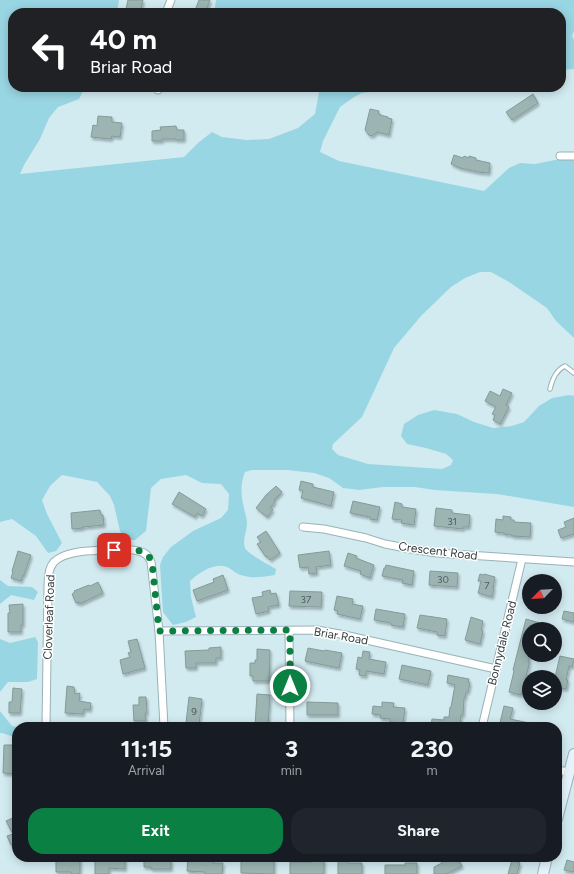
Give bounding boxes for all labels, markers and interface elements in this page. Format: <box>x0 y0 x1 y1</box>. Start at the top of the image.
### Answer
text: 40 m <box>90 22 157 56</box>
icon: left <box>24 24 76 76</box>
text: Briar Road <box>90 56 172 78</box>
house number: 31 <box>447 515 457 528</box>
pin <box>97 533 131 567</box>
icon: arrive <box>103 539 125 561</box>
street label: Crescent Road <box>398 539 478 563</box>
house number: 30 <box>437 573 449 586</box>
street label: Cloverleaf Road <box>41 574 57 660</box>
north arrow <box>522 574 562 614</box>
map controls <box>522 574 562 710</box>
house number: 7 <box>484 579 490 592</box>
house number: 37 <box>301 593 312 606</box>
street label: Bonnydale Road <box>485 599 519 687</box>
button: search <box>522 622 562 662</box>
street label: Briar Road <box>313 624 369 648</box>
position arrow <box>269 665 311 707</box>
button: layers <box>522 670 562 710</box>
house number: 9 <box>191 705 197 718</box>
text: 11:15 <box>121 734 172 763</box>
text: 3 <box>285 734 298 763</box>
text: 230 <box>411 734 453 763</box>
text: Arrival <box>128 763 165 778</box>
text: min <box>281 763 302 778</box>
text: m <box>426 763 438 778</box>
button: Exit <box>28 808 283 854</box>
button: Share <box>291 808 546 854</box>

